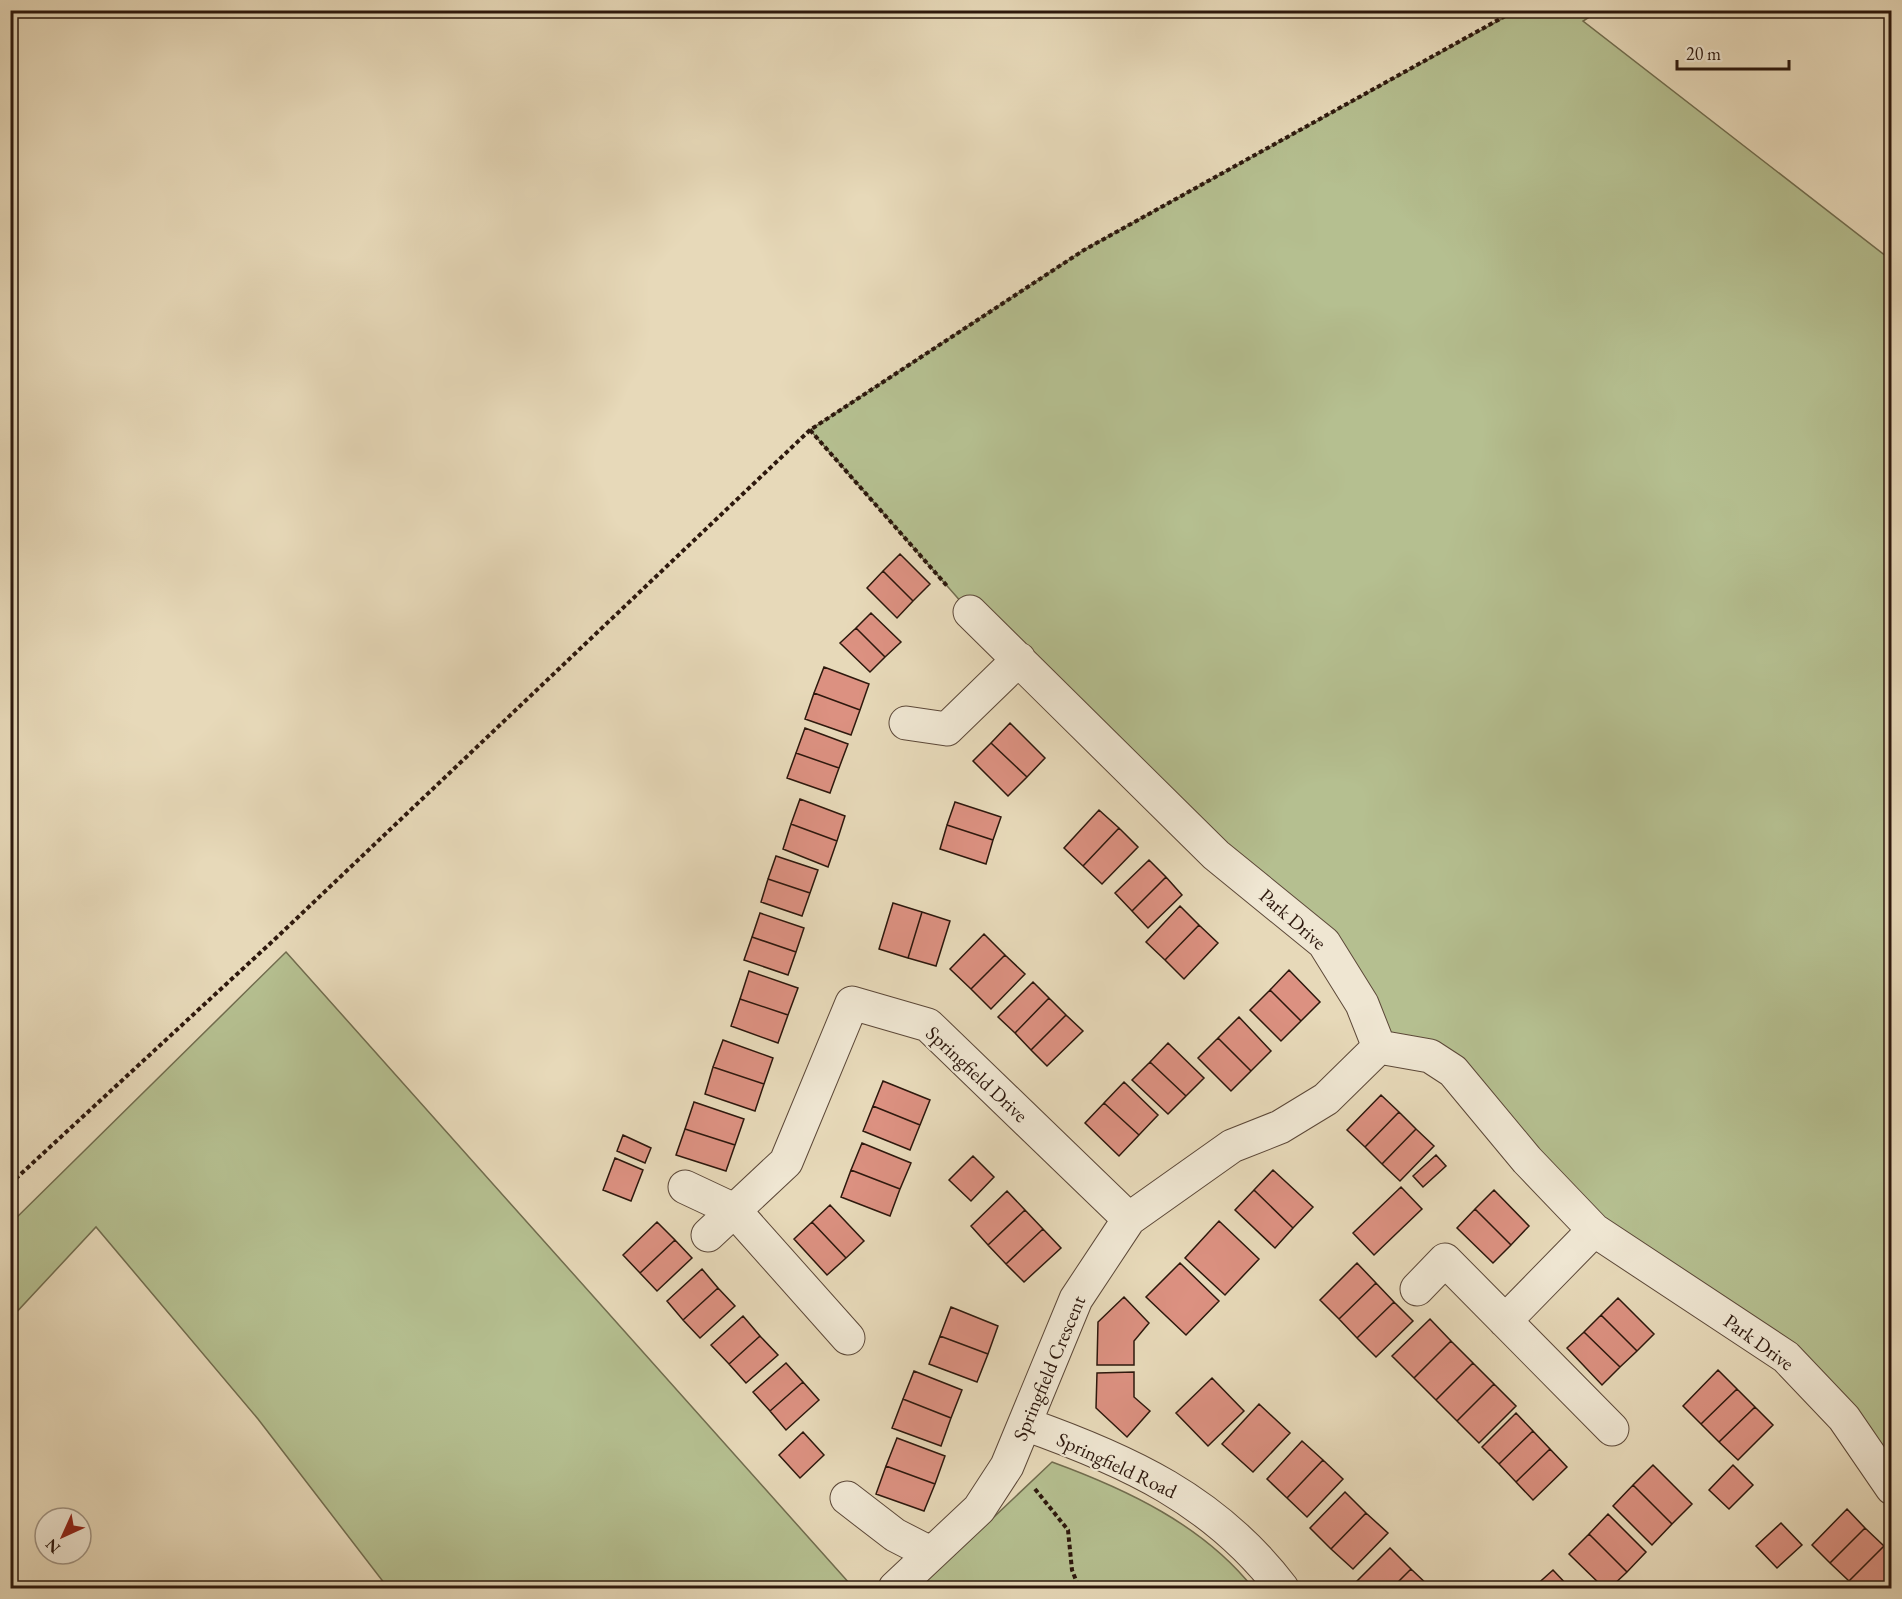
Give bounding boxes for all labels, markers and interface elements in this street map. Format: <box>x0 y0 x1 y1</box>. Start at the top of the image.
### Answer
scale bar <box>1677 33 1790 71</box>
text: 20 m <box>1686 42 1721 65</box>
street label: Park Drive <box>1254 883 1332 955</box>
street label: Springfield Drive <box>920 1020 1034 1128</box>
street label: Springfield Crescent <box>1007 1291 1092 1444</box>
street label: Park Drive <box>1719 1308 1799 1376</box>
street label: Springfield Road <box>1053 1426 1182 1505</box>
north arrow <box>33 1506 93 1566</box>
text: N <box>41 1534 65 1558</box>

